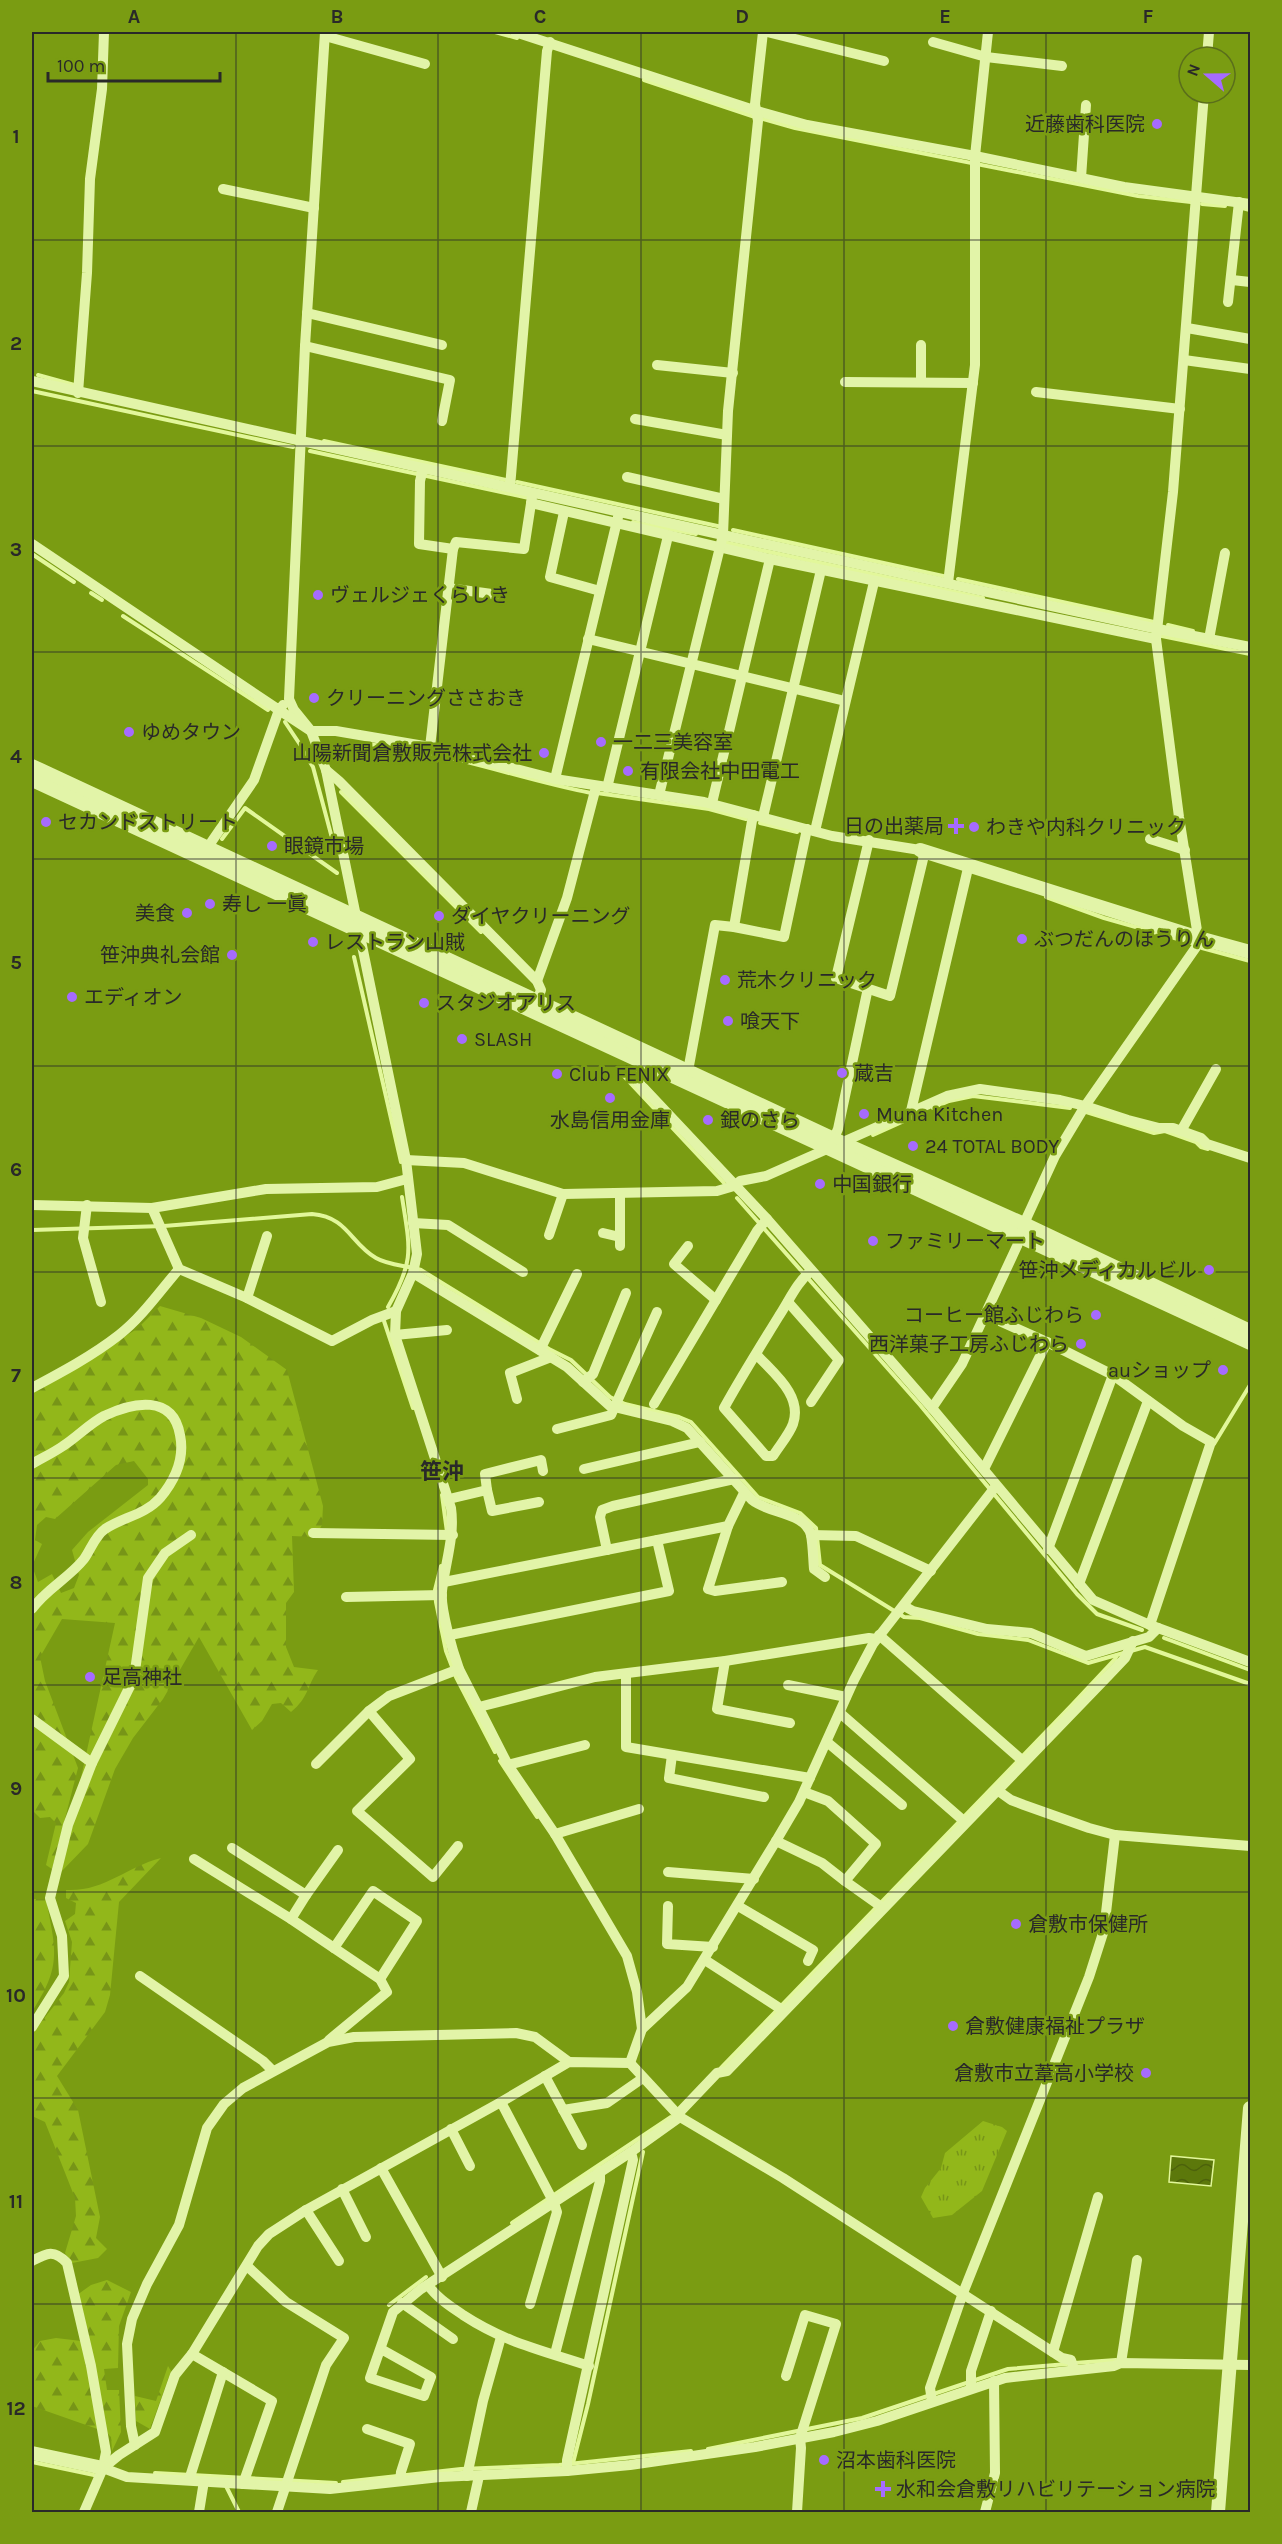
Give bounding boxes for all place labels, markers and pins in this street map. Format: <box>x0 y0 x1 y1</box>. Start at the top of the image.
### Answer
place label: 近藤歯科医院 <box>1025 113 1145 136</box>
marker: 近藤歯科医院 <box>1150 117 1164 131</box>
place label: ヴェルジェくらしき <box>330 584 510 607</box>
marker: ヴェルジェくらしき <box>311 588 325 602</box>
place label: クリーニングささおき <box>326 687 526 710</box>
marker: クリーニングささおき <box>307 691 321 705</box>
place label: ゆめタウン <box>141 721 241 744</box>
marker: ゆめタウン <box>122 725 136 739</box>
place label: 一二三美容室 <box>613 731 733 754</box>
marker: 一二三美容室 <box>594 735 608 749</box>
place label: 山陽新聞倉敷販売株式会社 <box>292 742 532 765</box>
marker: 山陽新聞倉敷販売株式会社 <box>537 746 551 760</box>
place label: 有限会社中田電工 <box>640 760 800 783</box>
marker: 有限会社中田電工 <box>621 764 635 778</box>
place label: セカンドストリート <box>58 811 238 834</box>
marker: セカンドストリート <box>39 815 53 829</box>
place label: 日の出薬局 <box>844 815 944 838</box>
place label: わきや内科クリニック <box>986 816 1186 839</box>
marker: 日の出薬局 <box>949 819 963 833</box>
marker: わきや内科クリニック <box>967 820 981 834</box>
place label: 眼鏡市場 <box>284 835 364 858</box>
marker: 眼鏡市場 <box>265 839 279 853</box>
place label: 寿し 一眞 <box>222 893 307 916</box>
marker: 寿し 一眞 <box>203 897 217 911</box>
place label: 美食 <box>135 902 175 925</box>
place label: ダイヤクリーニング <box>451 905 630 928</box>
marker: 美食 <box>180 906 194 920</box>
marker: ダイヤクリーニング <box>432 909 446 923</box>
place label: ぶつだんのほうりん <box>1034 928 1214 951</box>
place label: レストラン山賊 <box>325 931 465 954</box>
marker: ぶつだんのほうりん <box>1015 932 1029 946</box>
marker: レストラン山賊 <box>306 935 320 949</box>
place label: 笹沖典礼会館 <box>100 944 220 967</box>
marker: 笹沖典礼会館 <box>225 948 239 962</box>
place label: 荒木クリニック <box>737 969 877 992</box>
marker: 荒木クリニック <box>718 973 732 987</box>
place label: エディオン <box>84 986 183 1009</box>
marker: エディオン <box>65 990 79 1004</box>
place label: スタジオアリス <box>436 992 576 1015</box>
marker: スタジオアリス <box>417 996 431 1010</box>
place label: 喰天下 <box>740 1010 800 1033</box>
marker: 喰天下 <box>721 1014 735 1028</box>
place label: SLASH <box>474 1028 532 1051</box>
marker: SLASH <box>455 1032 469 1046</box>
place label: 蔵吉 <box>854 1062 894 1085</box>
place label: Club FENIX <box>569 1063 669 1086</box>
marker: 蔵吉 <box>835 1066 849 1080</box>
marker: Club FENIX <box>550 1067 564 1081</box>
marker: 水島信用金庫 <box>603 1091 617 1105</box>
place label: Muna Kitchen <box>876 1103 1003 1126</box>
marker: Muna Kitchen <box>857 1107 871 1121</box>
place label: 水島信用金庫 <box>550 1109 670 1132</box>
place label: 銀のさら <box>720 1109 800 1132</box>
marker: 銀のさら <box>701 1113 715 1127</box>
place label: 24 TOTAL BODY <box>925 1135 1059 1158</box>
marker: 24 TOTAL BODY <box>906 1139 920 1153</box>
place label: 中国銀行 <box>832 1173 912 1196</box>
marker: 中国銀行 <box>813 1177 827 1191</box>
place label: ファミリーマート <box>885 1230 1045 1253</box>
marker: ファミリーマート <box>866 1234 880 1248</box>
place label: 笹沖メディカルビル <box>1018 1259 1197 1282</box>
marker: 笹沖メディカルビル <box>1202 1263 1216 1277</box>
place label: コーヒー館ふじわら <box>904 1304 1084 1327</box>
marker: コーヒー館ふじわら <box>1089 1308 1103 1322</box>
place label: 西洋菓子工房ふじわら <box>869 1333 1069 1356</box>
marker: 西洋菓子工房ふじわら <box>1074 1337 1088 1351</box>
place label: auショップ <box>1108 1359 1211 1382</box>
marker: auショップ <box>1216 1363 1230 1377</box>
place label: 足高神社 <box>102 1666 182 1689</box>
marker: 足高神社 <box>83 1670 97 1684</box>
place label: 倉敷市保健所 <box>1028 1913 1148 1936</box>
marker: 倉敷市保健所 <box>1009 1917 1023 1931</box>
place label: 倉敷健康福祉プラザ <box>965 2015 1145 2038</box>
marker: 倉敷健康福祉プラザ <box>946 2019 960 2033</box>
place label: 倉敷市立葦高小学校 <box>954 2062 1134 2085</box>
marker: 倉敷市立葦高小学校 <box>1139 2066 1153 2080</box>
place label: 沼本歯科医院 <box>836 2449 956 2472</box>
marker: 沼本歯科医院 <box>817 2453 831 2467</box>
place label: 水和会倉敷リハビリテーション病院 <box>896 2478 1216 2501</box>
marker: 水和会倉敷リハビリテーション病院 <box>874 2480 892 2498</box>

